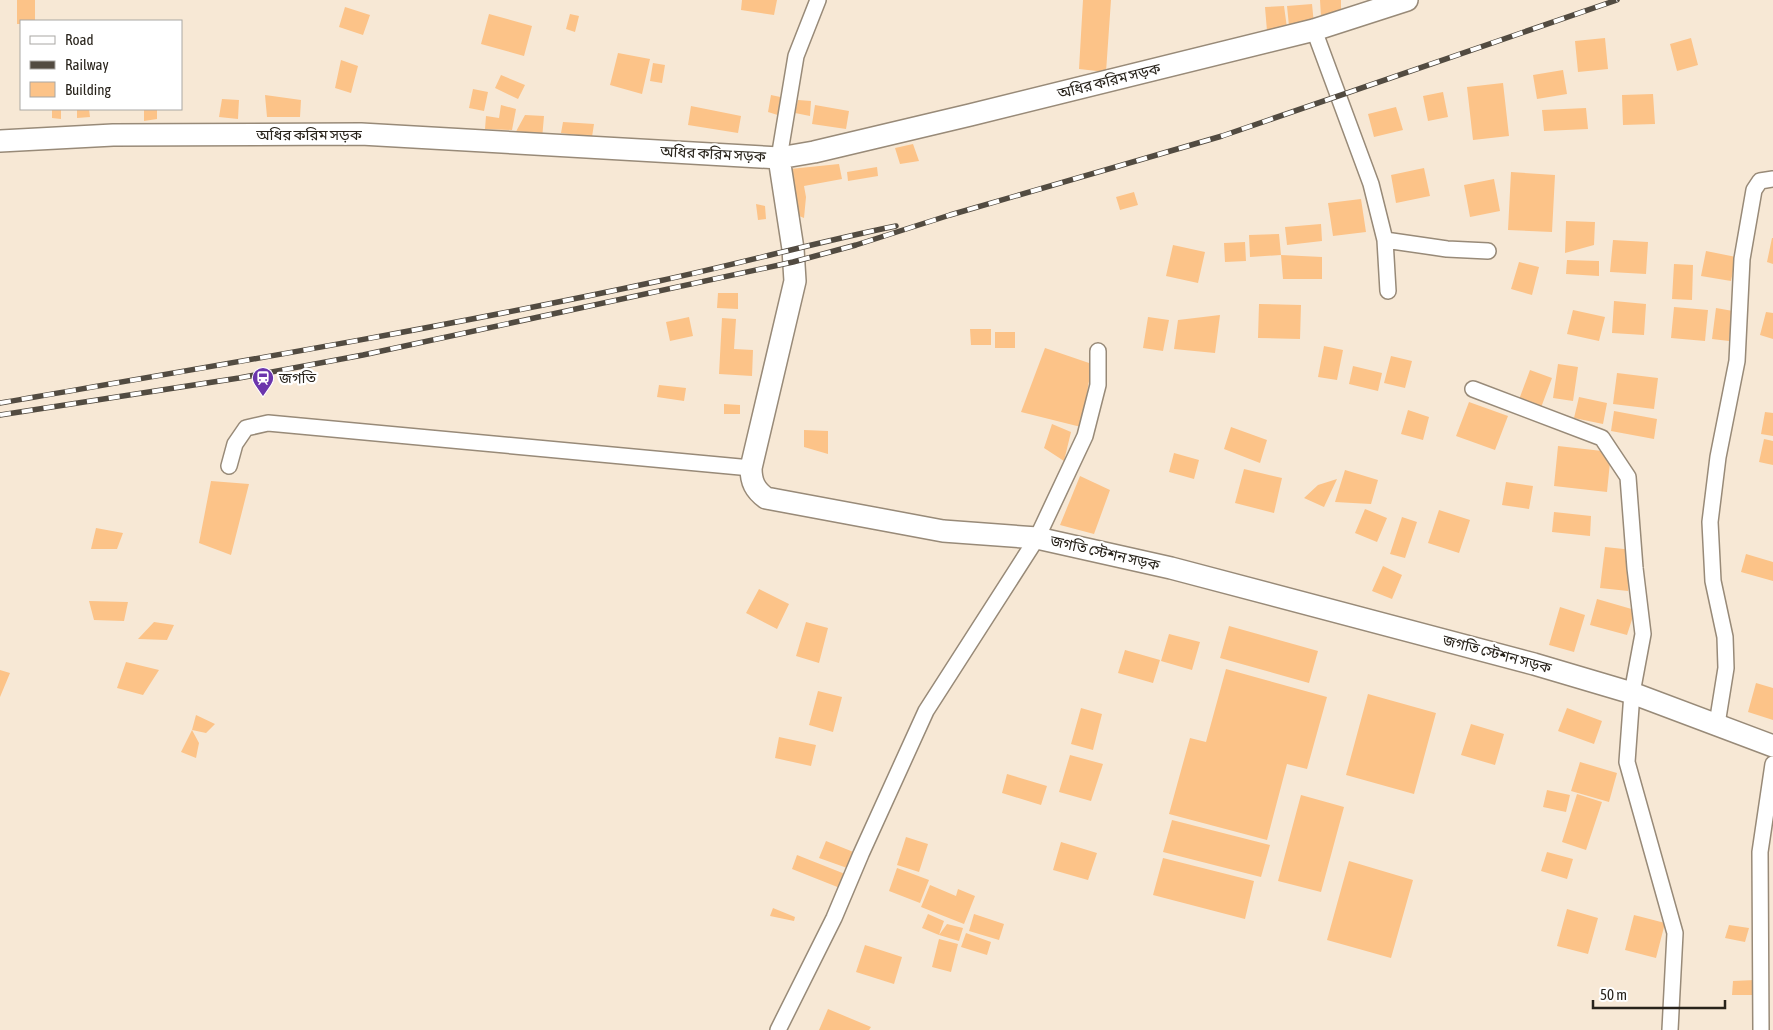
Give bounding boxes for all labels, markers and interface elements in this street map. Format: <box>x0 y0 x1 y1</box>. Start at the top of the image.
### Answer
legend <box>20 20 182 110</box>
text: Road <box>65 31 94 48</box>
text: Railway <box>65 56 109 73</box>
street label: অধির করিম সড়ক <box>1055 59 1163 102</box>
text: Building <box>65 81 111 98</box>
street label: অধির করিম সড়ক <box>255 126 363 143</box>
street label: অধির করিম সড়ক <box>659 142 767 165</box>
station icon: জগতি <box>251 366 275 397</box>
place label: জগতি <box>278 369 317 386</box>
street label: জগতি স্টেশন সড়ক <box>1048 531 1162 574</box>
street label: জগতি স্টেশন সড়ক <box>1440 631 1554 676</box>
scale bar <box>1593 978 1726 1010</box>
text: 50 m <box>1600 986 1627 1003</box>

